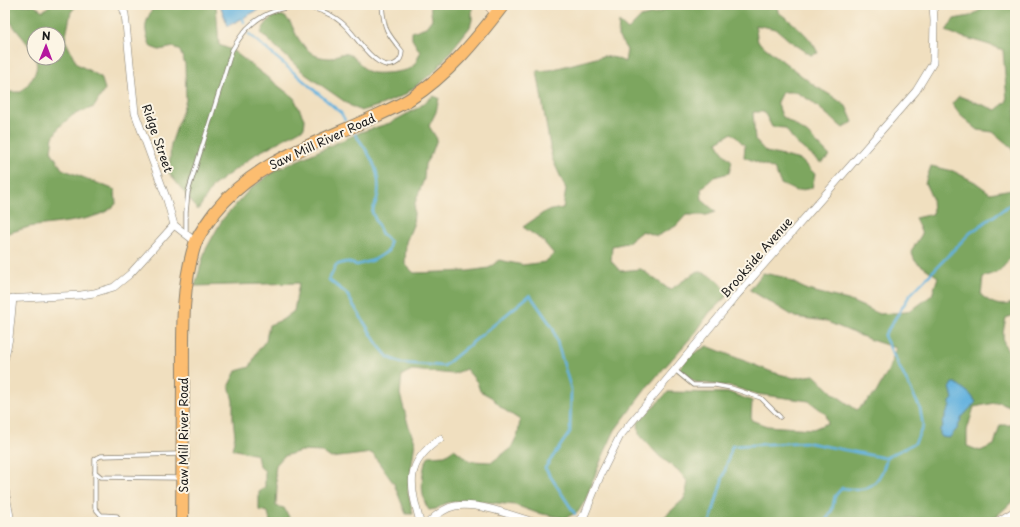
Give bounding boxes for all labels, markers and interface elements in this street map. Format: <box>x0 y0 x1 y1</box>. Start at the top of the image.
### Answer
north arrow <box>26 26 66 66</box>
text: N <box>42 27 51 44</box>
street label: Ridge Street <box>138 101 178 175</box>
street label: Saw Mill River Road <box>266 108 378 174</box>
street label: Brookside Avenue <box>716 213 796 301</box>
street label: Saw Mill River Road <box>174 377 192 493</box>

